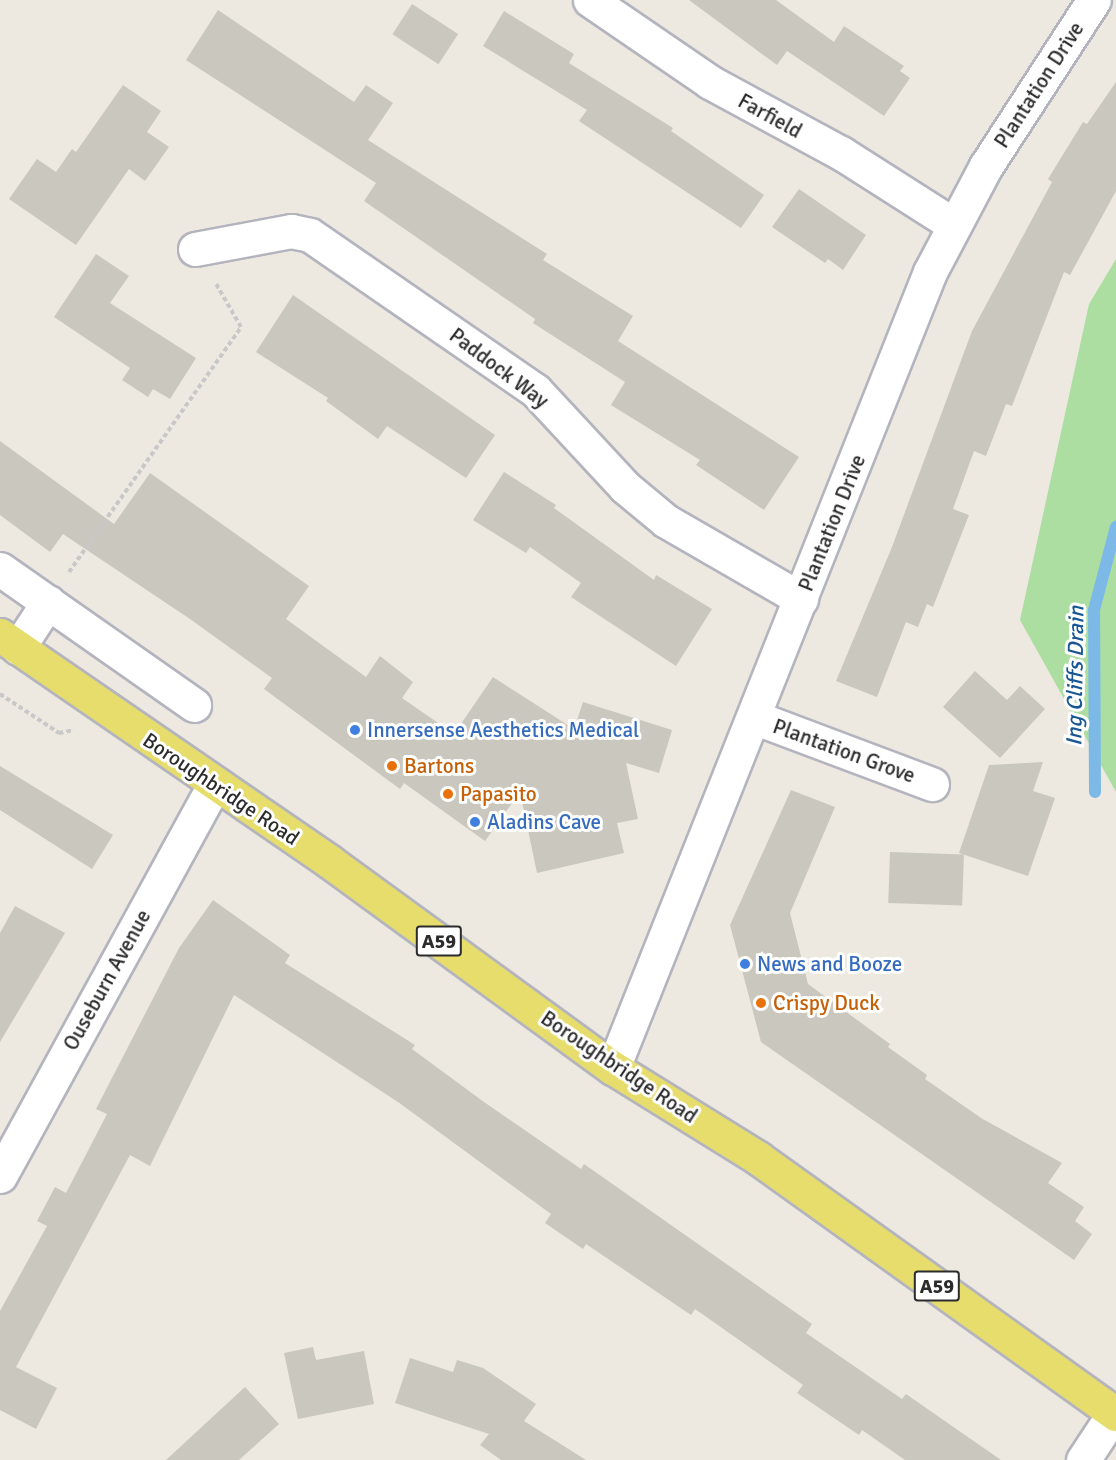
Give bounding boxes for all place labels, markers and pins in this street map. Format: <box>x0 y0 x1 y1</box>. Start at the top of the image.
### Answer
place label: Innersense Aesthetics Medical <box>367 717 639 743</box>
marker: Innersense Aesthetics Medical <box>348 723 362 737</box>
place label: Bartons <box>404 753 474 779</box>
marker: Bartons <box>385 759 399 773</box>
place label: Papasito <box>460 781 537 807</box>
marker: Papasito <box>441 787 455 801</box>
place label: Aladins Cave <box>487 809 601 835</box>
marker: Aladins Cave <box>468 815 482 829</box>
place label: News and Booze <box>757 951 902 977</box>
marker: News and Booze <box>738 957 752 971</box>
place label: Crispy Duck <box>773 990 880 1016</box>
marker: Crispy Duck <box>754 996 768 1010</box>

